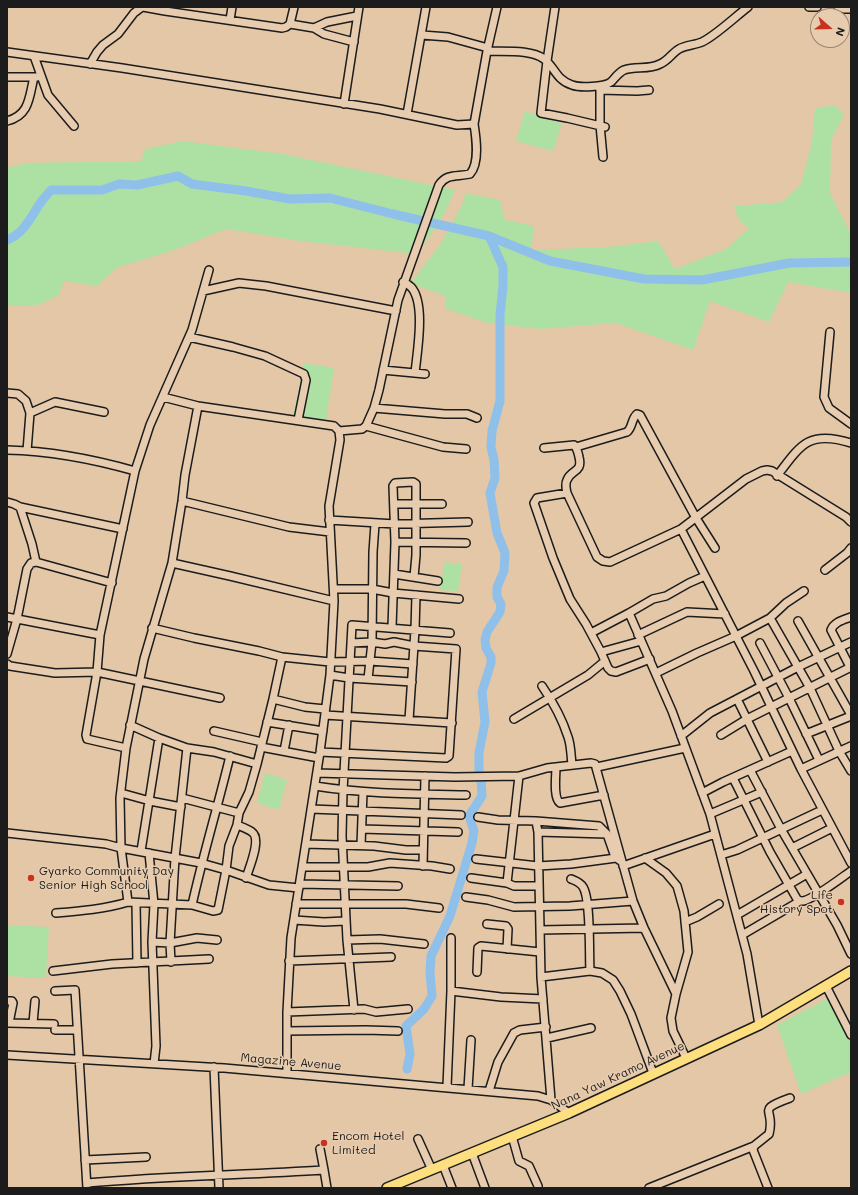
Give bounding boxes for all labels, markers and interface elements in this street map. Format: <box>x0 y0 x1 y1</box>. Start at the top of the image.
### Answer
north arrow <box>810 8 850 48</box>
text: N <box>832 25 849 38</box>
place label: Gyarko Community Day Senior High School <box>39 864 174 892</box>
marker: Gyarko Community Day Senior High School <box>26 873 36 883</box>
place label: Life History Spot <box>760 888 833 916</box>
marker: Life History Spot <box>836 897 846 907</box>
street label: Nana Yaw Kramo Avenue <box>549 1039 687 1113</box>
street label: Magazine Avenue <box>240 1050 342 1074</box>
place label: Encom Hotel Limited <box>332 1129 404 1157</box>
marker: Encom Hotel Limited <box>319 1138 329 1148</box>

